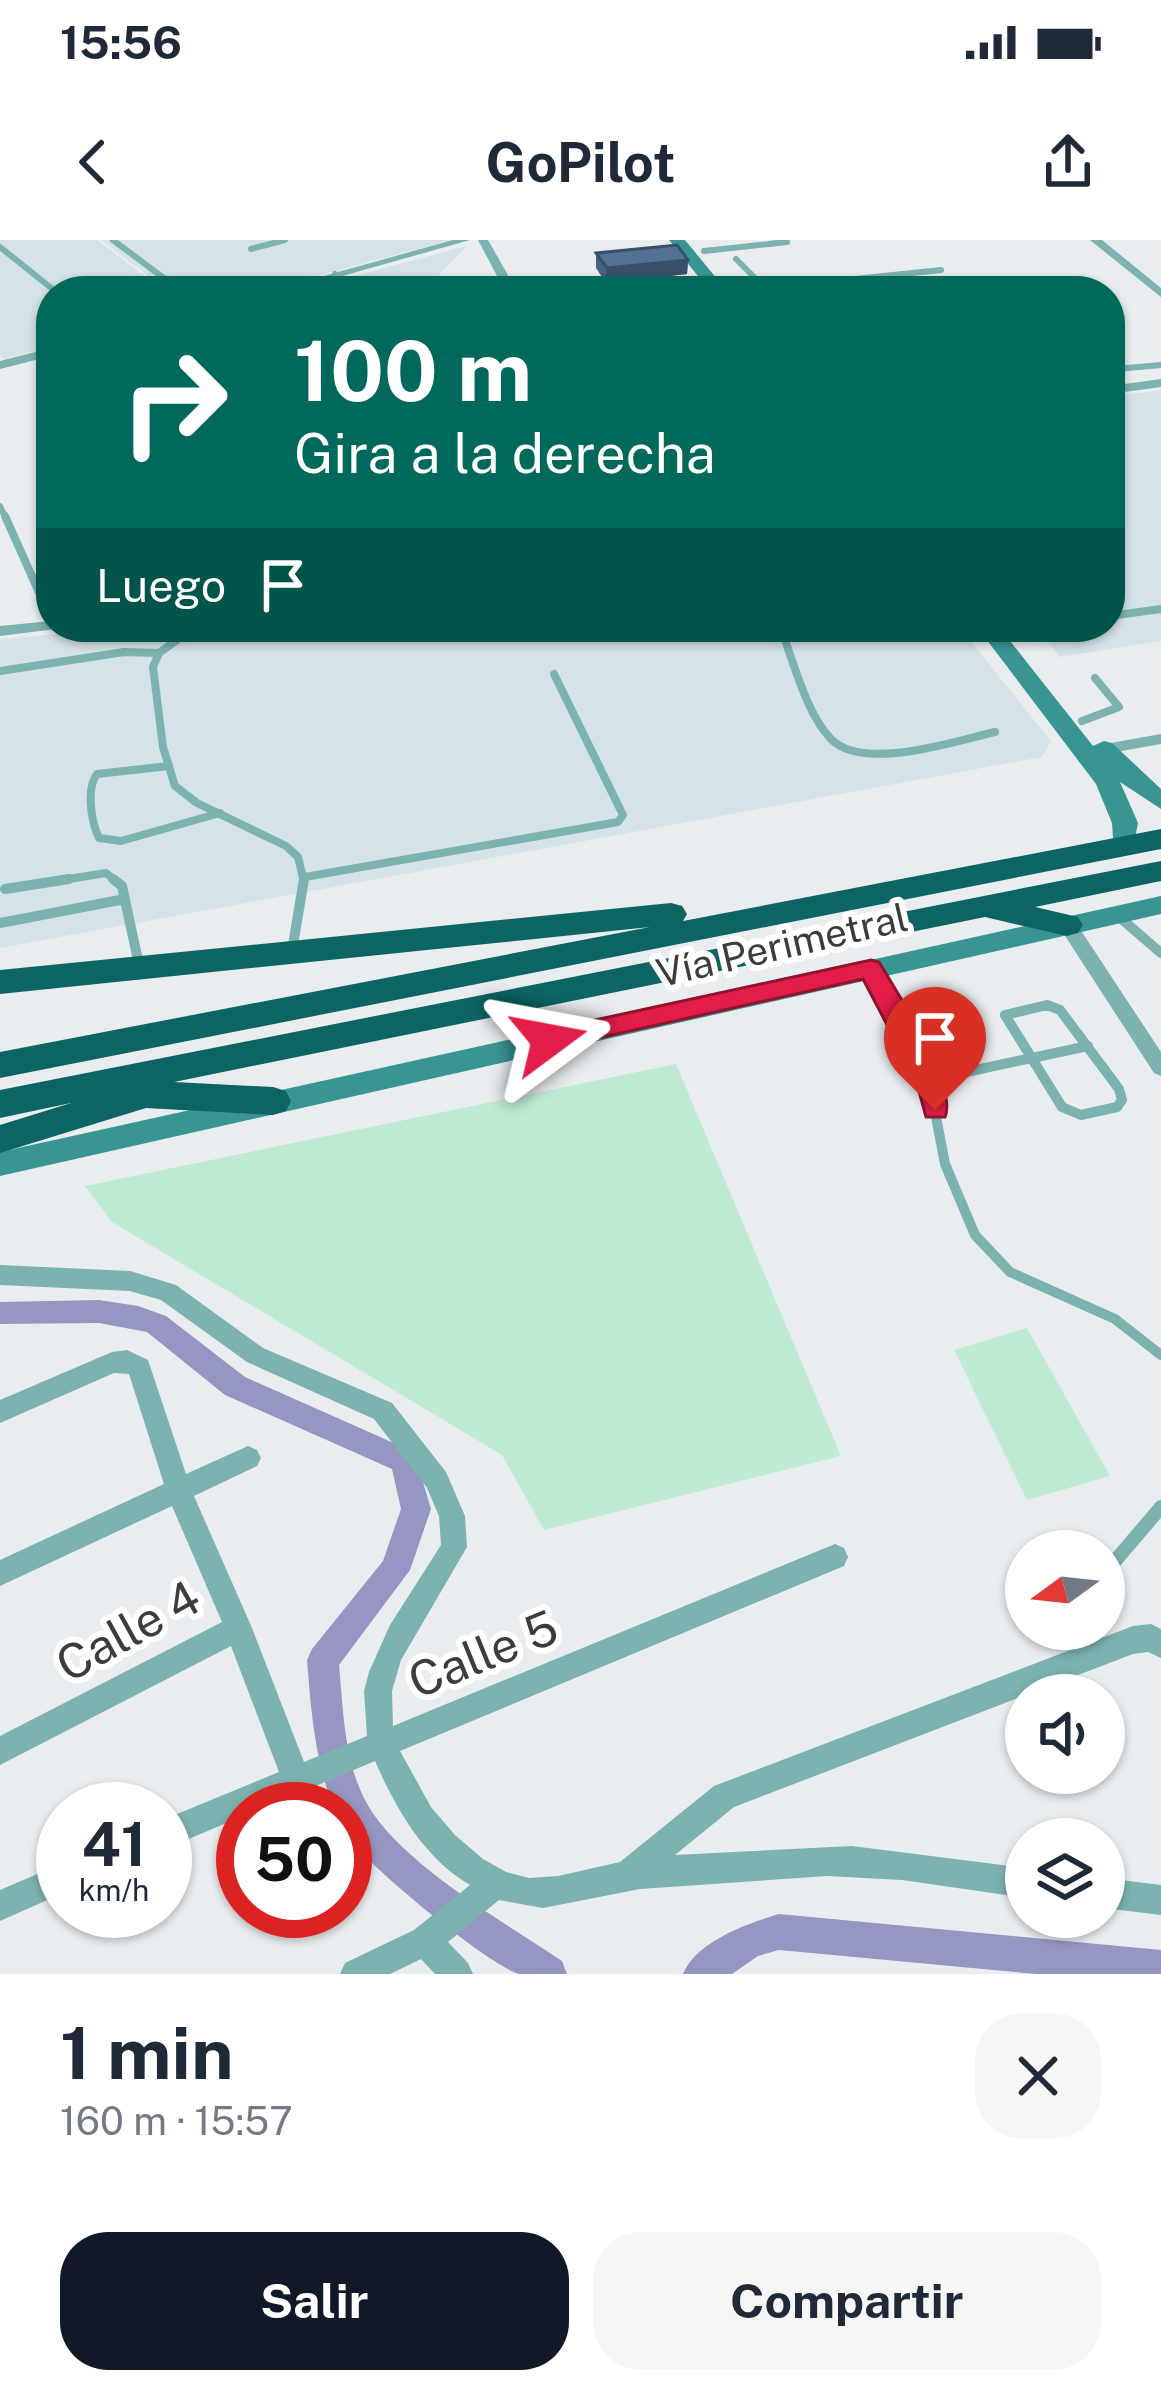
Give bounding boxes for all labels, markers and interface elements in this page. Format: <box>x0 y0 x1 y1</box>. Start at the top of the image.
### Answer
text: 15:56 <box>60 16 182 69</box>
icon: back <box>60 129 126 195</box>
icon: share <box>1035 129 1101 195</box>
text: GoPilot <box>486 131 675 194</box>
text: 100 m <box>294 321 532 420</box>
icon: right <box>96 324 252 480</box>
text: Gira a la derecha <box>294 422 716 485</box>
icon: arrive <box>250 552 316 618</box>
text: Luego <box>96 559 226 612</box>
street label: Vía Perimetral <box>652 894 912 996</box>
position arrow <box>486 977 612 1103</box>
pin <box>884 987 986 1110</box>
icon: arrive <box>902 1005 968 1071</box>
north arrow <box>1005 1530 1125 1650</box>
map controls <box>1005 1530 1125 1938</box>
street label: Calle 4 <box>46 1568 209 1693</box>
street label: Calle 5 <box>400 1598 566 1709</box>
button: sound <box>1005 1674 1125 1794</box>
speed limit sign: 50 <box>216 1782 372 1938</box>
text: 41 <box>81 1809 147 1880</box>
button: layers <box>1005 1818 1125 1938</box>
text: km/h <box>79 1872 149 1908</box>
text: 1 min <box>60 2011 234 2095</box>
button: close <box>975 2013 1101 2139</box>
text: 160 m · 15:57 <box>60 2098 293 2144</box>
button: Salir <box>60 2232 569 2370</box>
button: Compartir <box>593 2232 1101 2370</box>

